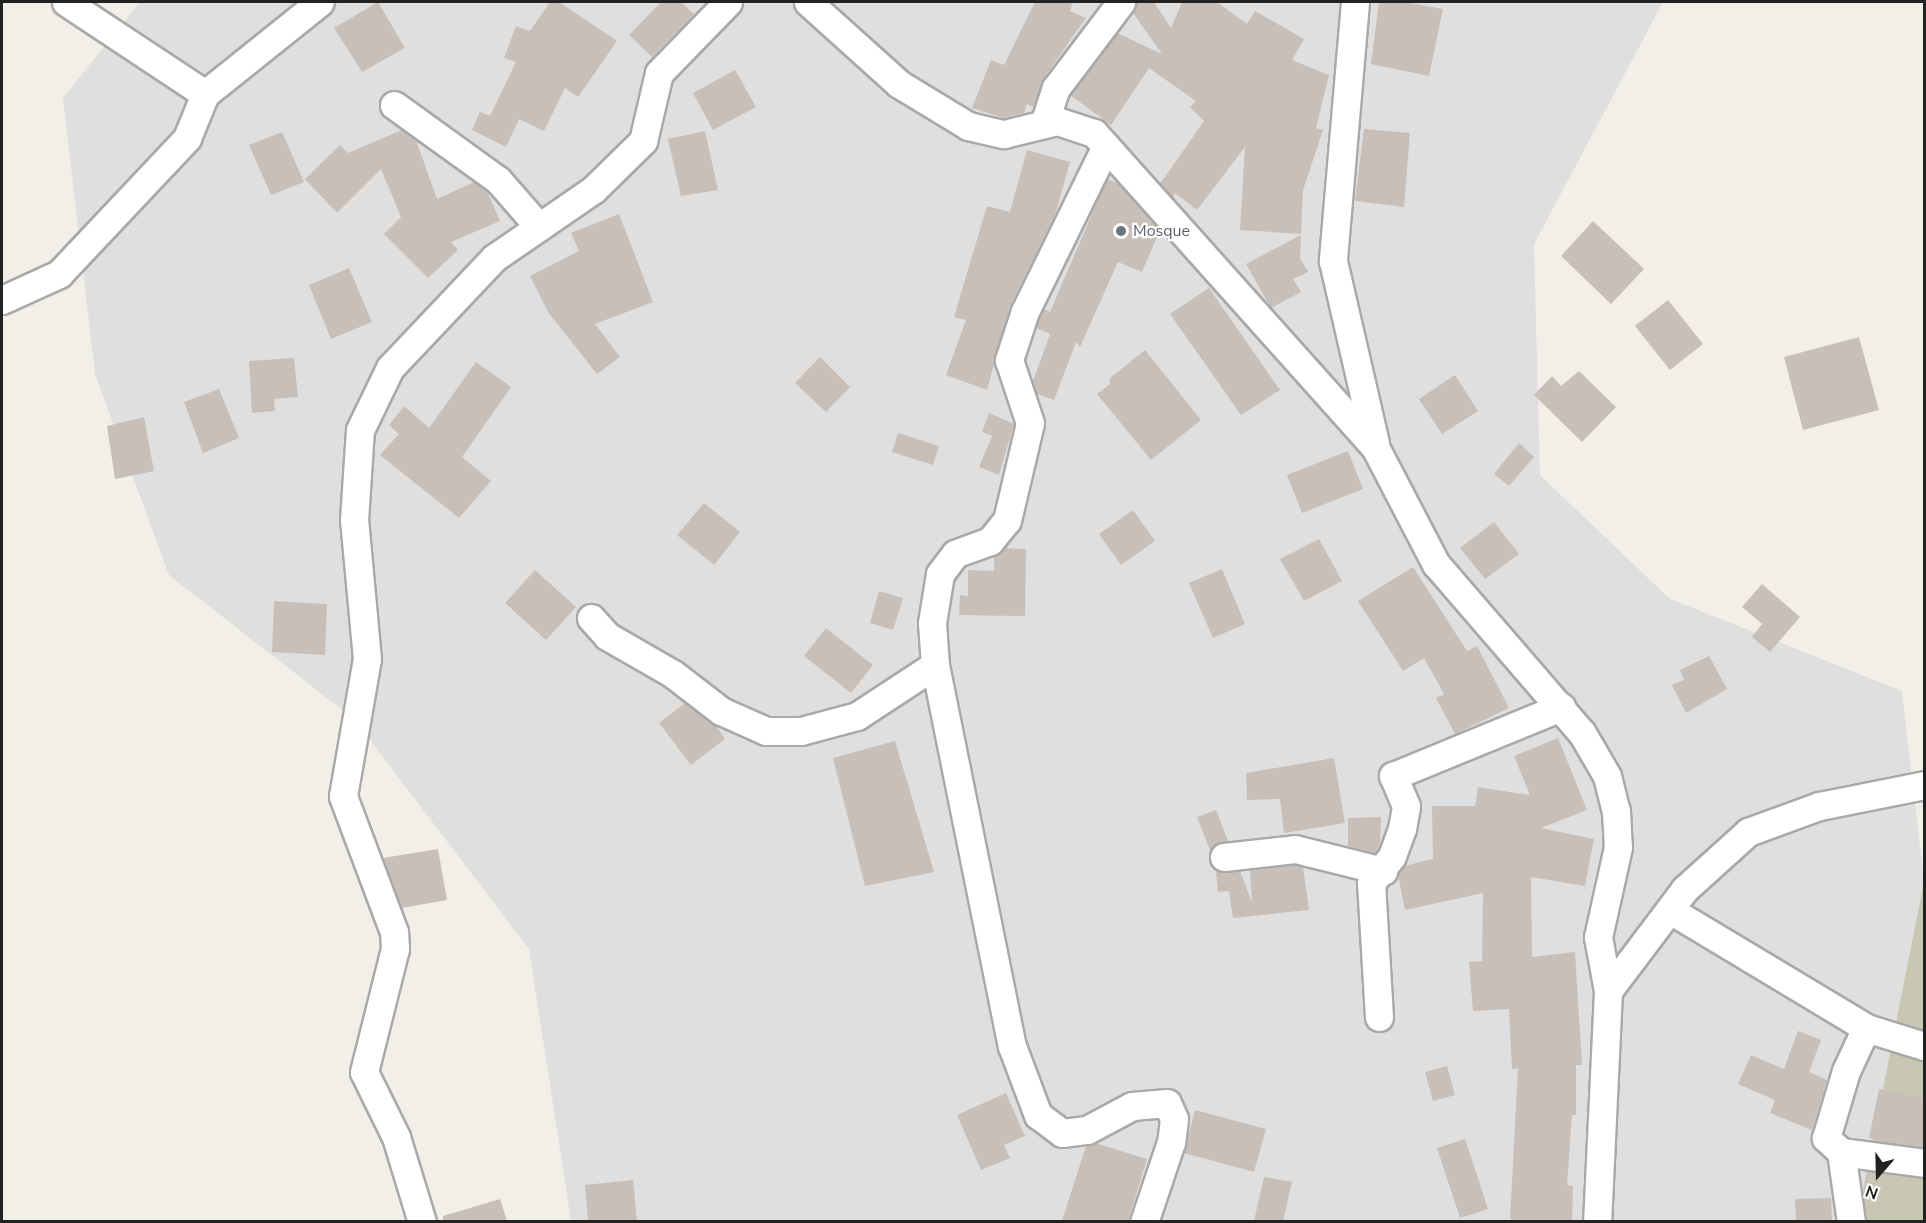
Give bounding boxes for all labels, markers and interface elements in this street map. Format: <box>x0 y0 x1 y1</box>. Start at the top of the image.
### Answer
place label: Mosque <box>1133 221 1190 241</box>
marker: Mosque <box>1114 224 1128 238</box>
north arrow <box>1848 1145 1908 1205</box>
text: N <box>1862 1180 1881 1204</box>

